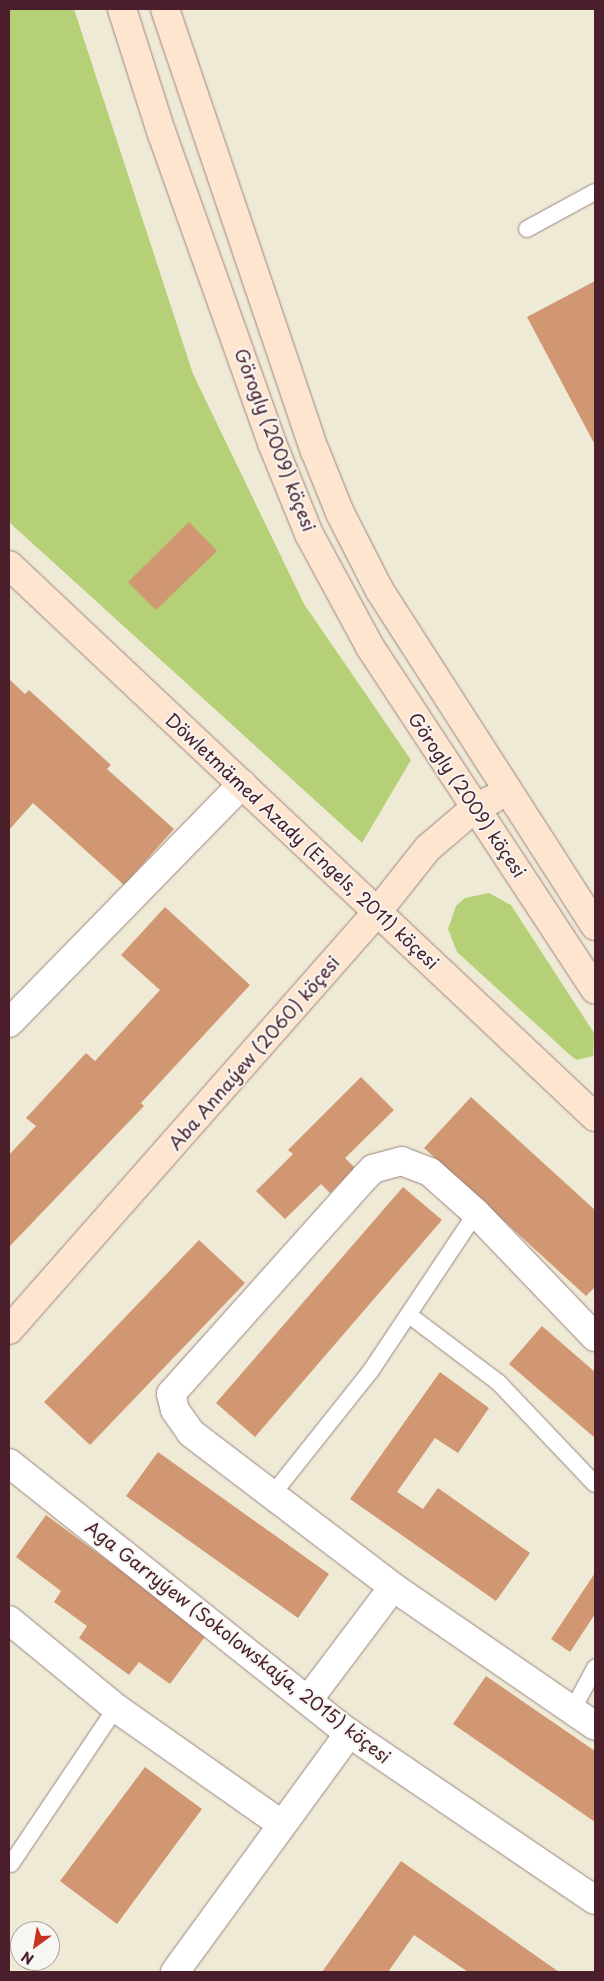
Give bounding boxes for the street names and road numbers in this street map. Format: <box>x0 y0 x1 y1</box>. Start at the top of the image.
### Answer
street label: Görogly (2009) köçesi <box>230 345 320 535</box>
street label: Döwletmämed Azady (Engels, 2011) köçesi <box>160 708 444 974</box>
street label: Görogly (2009) köçesi <box>403 708 531 882</box>
street label: Aba Annaýew (2060) köçesi <box>164 951 344 1155</box>
street label: Aga Garryýew (Sokolowskaýa, 2015) köçesi <box>81 1516 395 1768</box>

